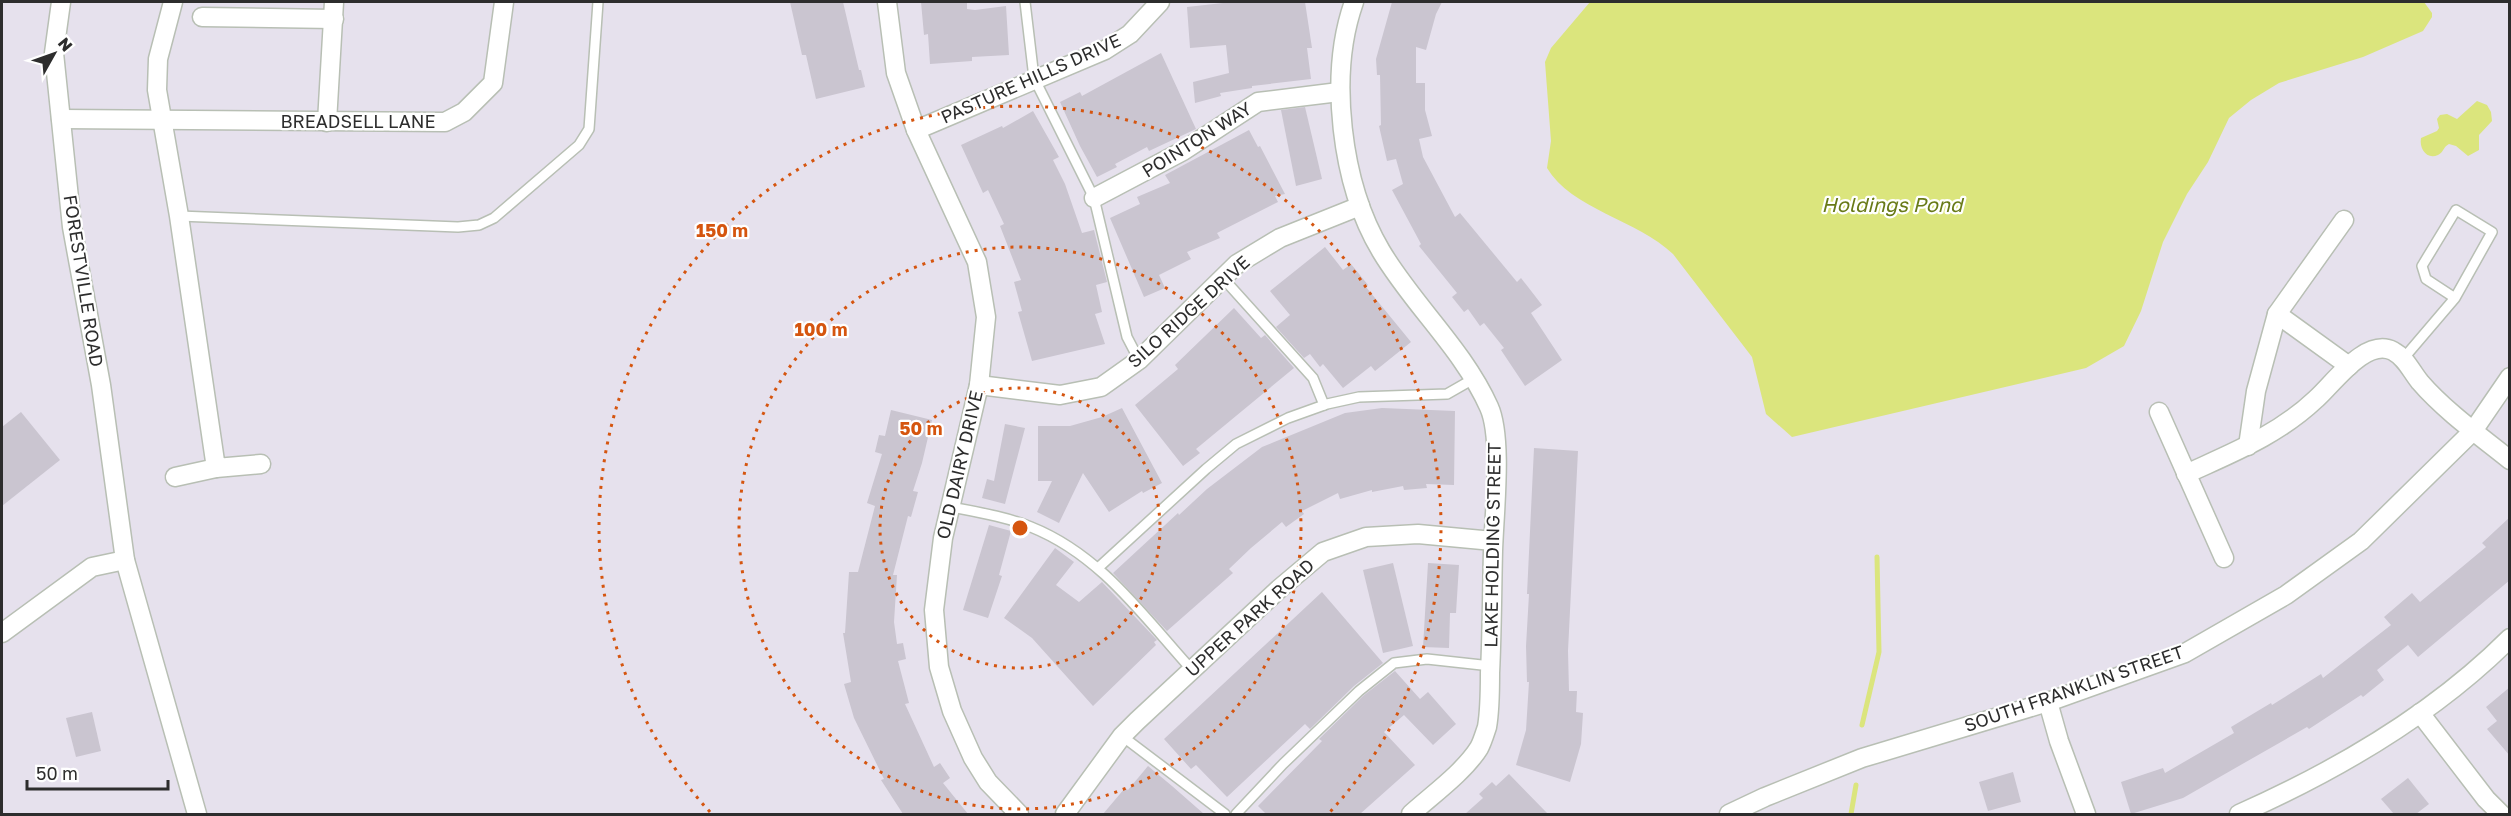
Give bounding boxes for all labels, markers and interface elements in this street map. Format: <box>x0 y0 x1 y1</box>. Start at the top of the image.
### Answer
north arrow <box>24 24 84 84</box>
street label: PASTURE HILLS DRIVE <box>937 28 1124 128</box>
text: N <box>54 33 77 55</box>
street label: POINTON WAY <box>1138 97 1256 182</box>
street label: BREADSELL LANE <box>281 110 435 132</box>
water label: Holdings Pond <box>1822 192 1965 217</box>
street label: FORESTVILLE ROAD <box>60 193 108 368</box>
text: 150 m <box>696 219 748 241</box>
street label: SILO RIDGE DRIVE <box>1123 251 1254 372</box>
text: 100 m <box>795 318 847 340</box>
street label: OLD DAIRY DRIVE <box>931 388 987 541</box>
text: 50 m <box>900 417 942 439</box>
street label: LAKE HOLDING STREET <box>1479 442 1505 648</box>
centre of rings <box>1010 518 1030 538</box>
street label: UPPER PARK ROAD <box>1180 554 1318 681</box>
street label: SOUTH FRANKLIN STREET <box>1961 640 2186 736</box>
scale bar <box>27 753 168 791</box>
text: 50 m <box>36 762 78 784</box>

